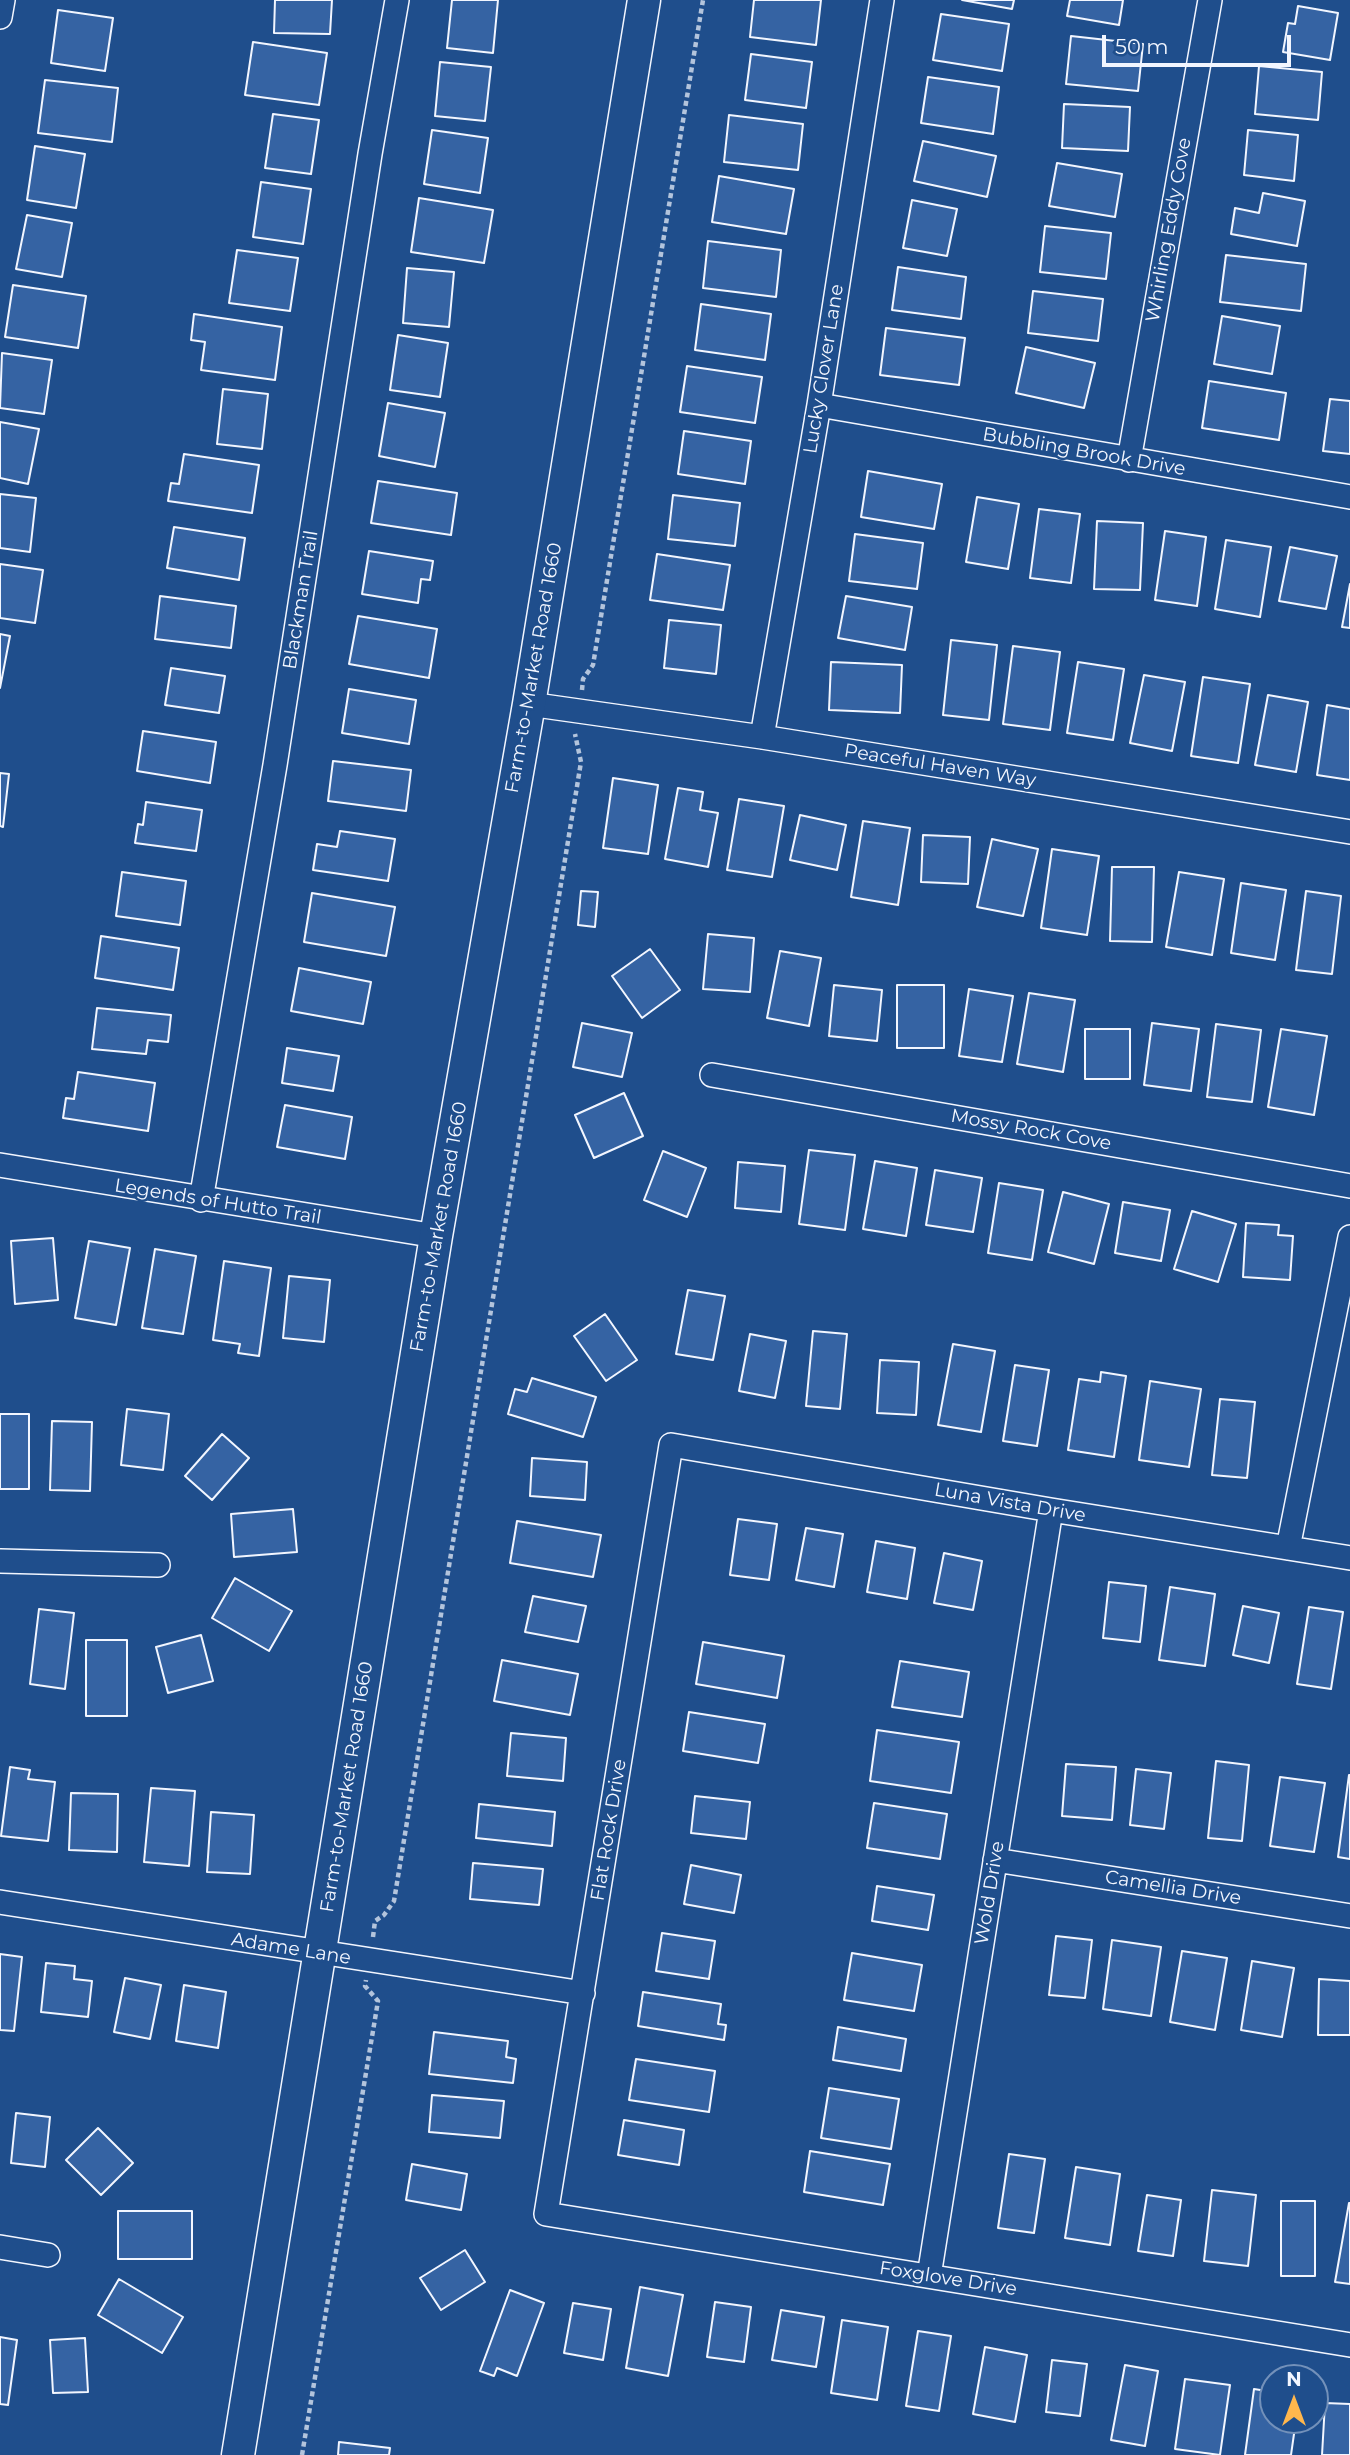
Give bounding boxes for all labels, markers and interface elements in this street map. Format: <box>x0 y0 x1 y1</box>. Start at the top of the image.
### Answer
scale bar <box>1105 21 1294 65</box>
text: 50 m <box>1115 34 1169 59</box>
street label: Whirling Eddy Cove <box>1142 136 1196 324</box>
street label: Lucky Clover Lane <box>799 283 849 455</box>
street label: Bubbling Brook Drive <box>981 423 1187 481</box>
street label: Blackman Trail <box>279 529 323 671</box>
street label: Farm-to-Market Road 1660 <box>501 541 567 795</box>
street label: Peaceful Haven Way <box>842 740 1038 792</box>
street label: Farm-to-Market Road 1660 <box>406 1100 472 1354</box>
street label: Mossy Rock Cove <box>949 1105 1113 1155</box>
street label: Legends of Hutto Trail <box>113 1174 323 1230</box>
street label: Luna Vista Drive <box>932 1478 1088 1528</box>
street label: Farm-to-Market Road 1660 <box>316 1660 378 1914</box>
street label: Flat Rock Drive <box>587 1757 631 1903</box>
street label: Wold Drive <box>971 1840 1009 1946</box>
street label: Camellia Drive <box>1103 1866 1243 1910</box>
street label: Adame Lane <box>229 1928 353 1970</box>
street label: Foxglove Drive <box>878 2257 1018 2301</box>
north arrow <box>1259 2364 1329 2434</box>
text: N <box>1286 2368 1302 2391</box>

